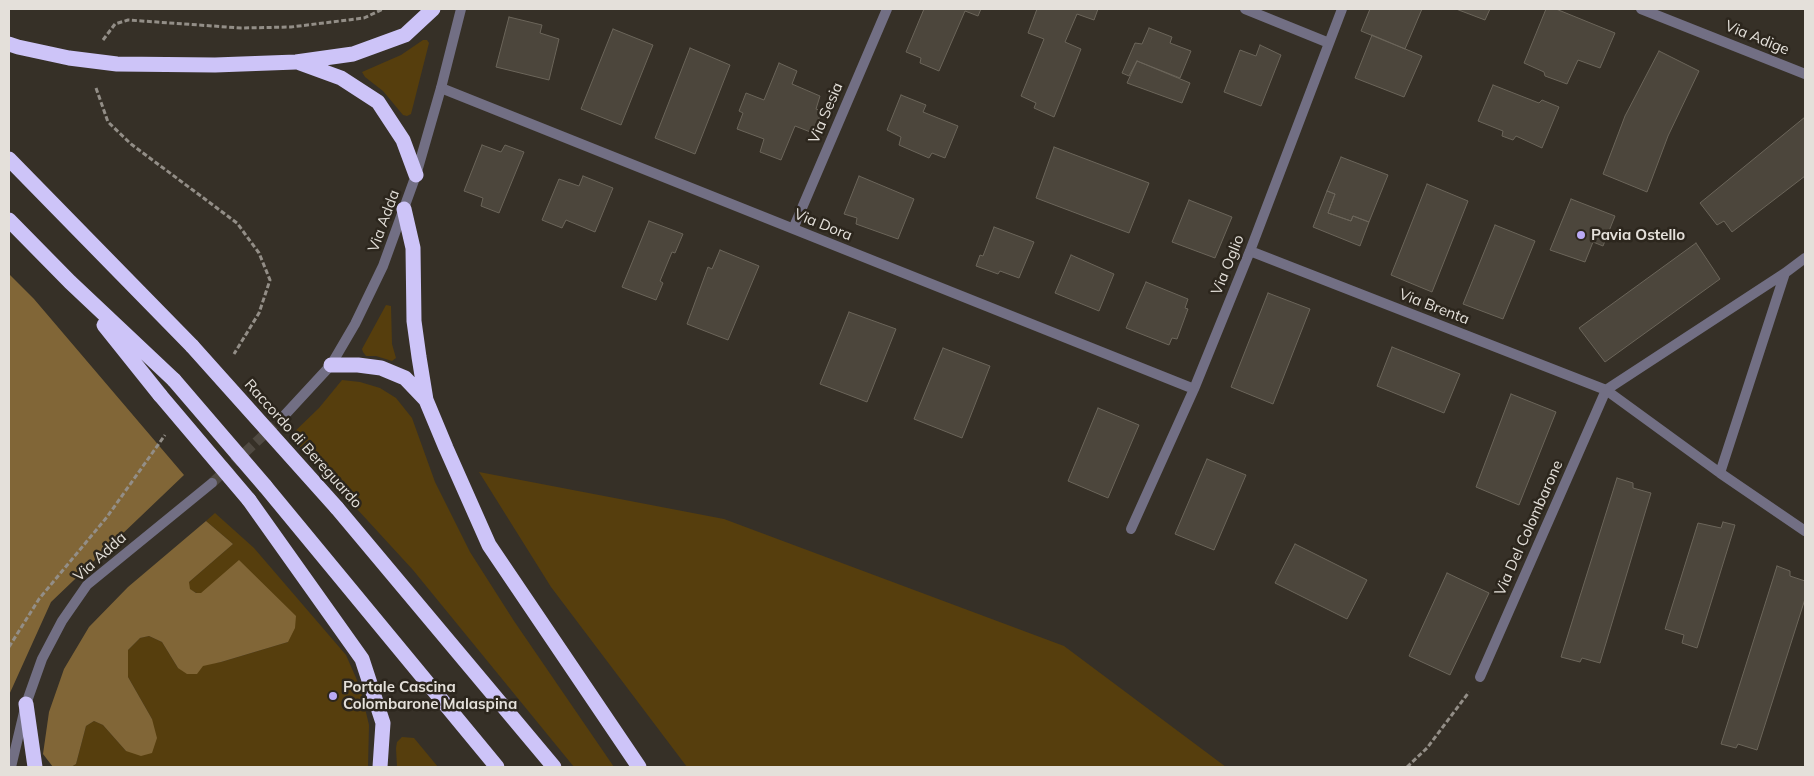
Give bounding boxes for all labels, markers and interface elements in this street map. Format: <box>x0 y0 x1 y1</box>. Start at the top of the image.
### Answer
street label: Via Adige <box>1722 17 1792 59</box>
street label: Via Sesia <box>805 80 847 146</box>
street label: Via Adda <box>364 187 404 255</box>
street label: Via Dora <box>791 205 855 245</box>
place label: Pavia Ostello <box>1591 226 1685 244</box>
marker: Pavia Ostello <box>1575 229 1587 241</box>
street label: Via Oglio <box>1208 232 1248 298</box>
street label: Via Brenta <box>1396 285 1472 329</box>
street label: Raccordo di Bereguardo <box>240 376 366 512</box>
street label: Via Del Colombarone <box>1491 458 1567 598</box>
street label: Via Adda <box>70 529 130 585</box>
place label: Portale Cascina Colombarone Malaspina <box>343 678 517 713</box>
marker: Portale Cascina Colombarone Malaspina <box>327 690 339 702</box>

